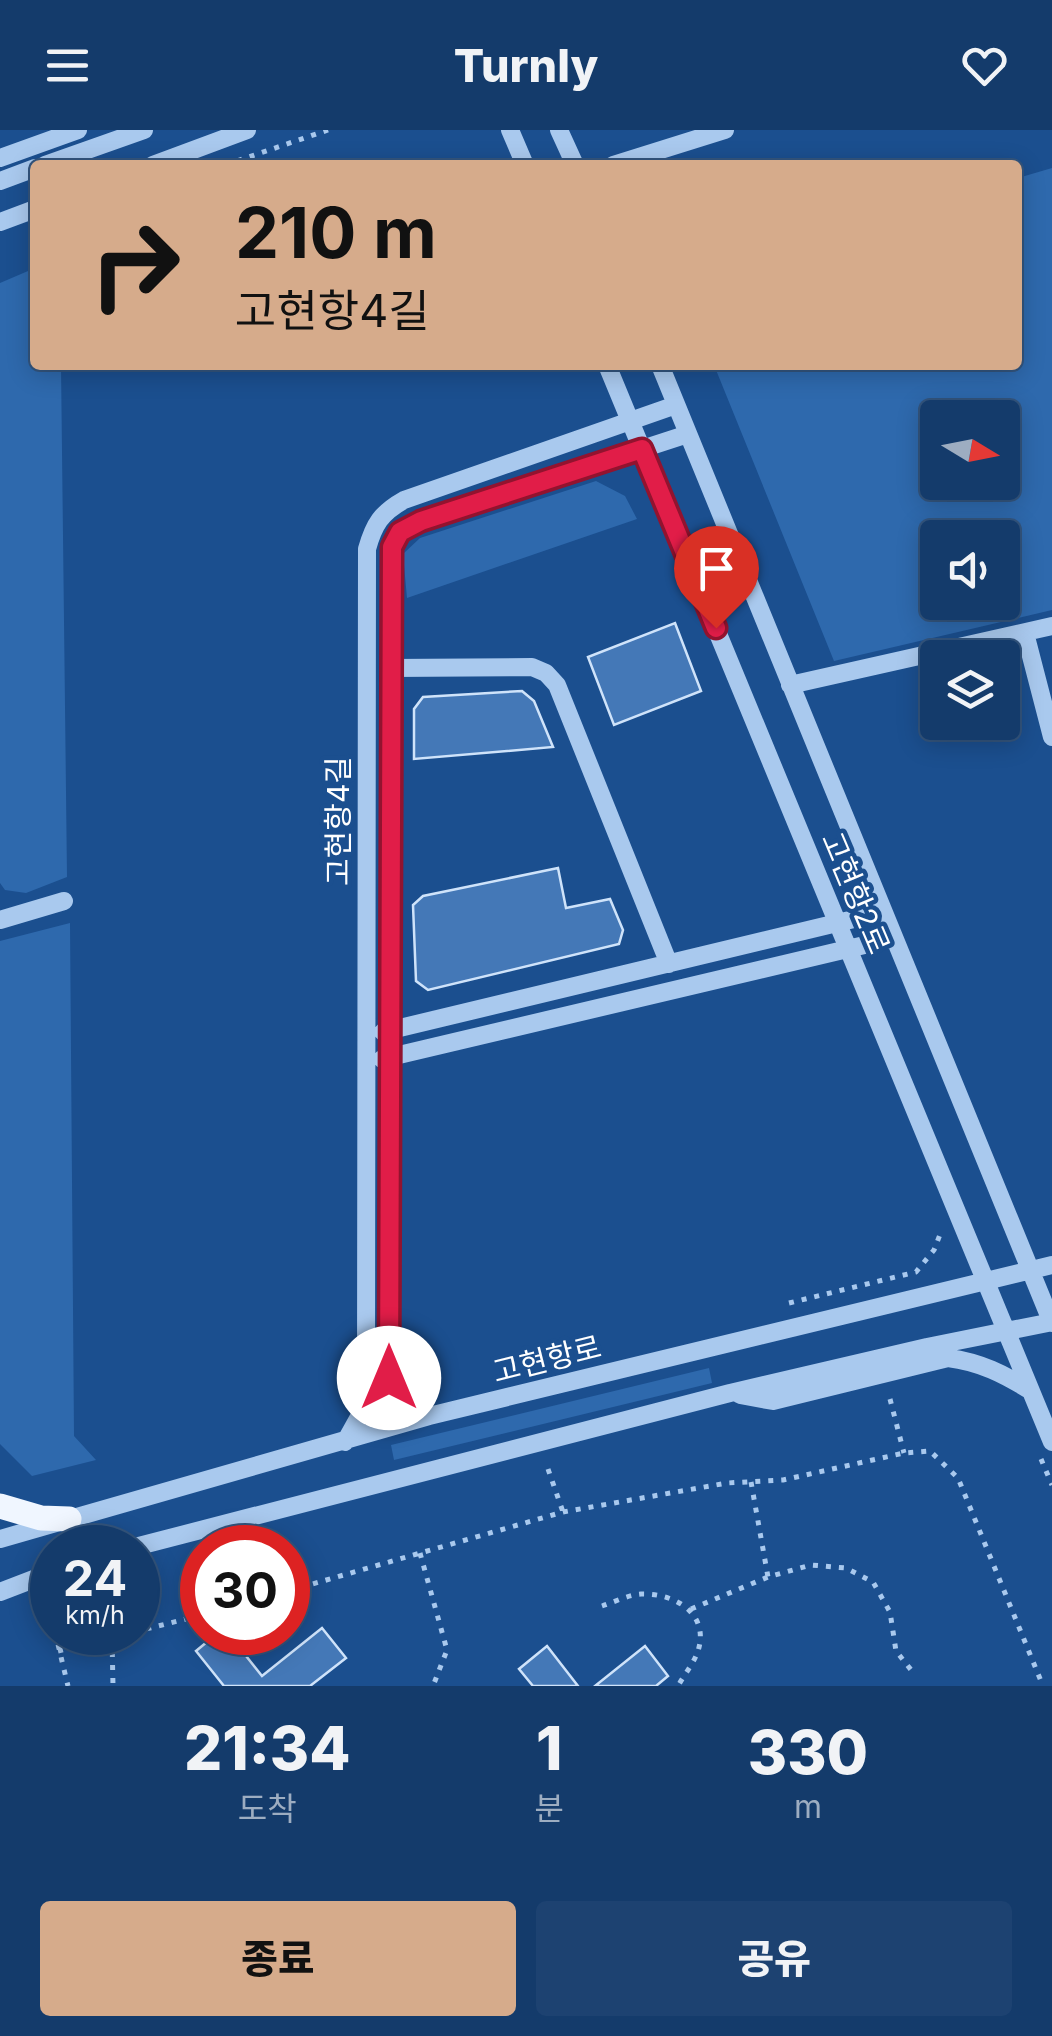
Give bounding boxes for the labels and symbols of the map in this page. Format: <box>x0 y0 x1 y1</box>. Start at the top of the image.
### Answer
north arrow <box>920 400 1020 500</box>
pin <box>674 526 759 629</box>
street label: 고현항4길 <box>320 756 356 886</box>
street label: 고현항2로 <box>814 826 898 959</box>
position arrow <box>337 1326 441 1430</box>
street label: 고현항로 <box>489 1328 605 1390</box>
speed limit sign: 30 <box>180 1525 310 1655</box>

